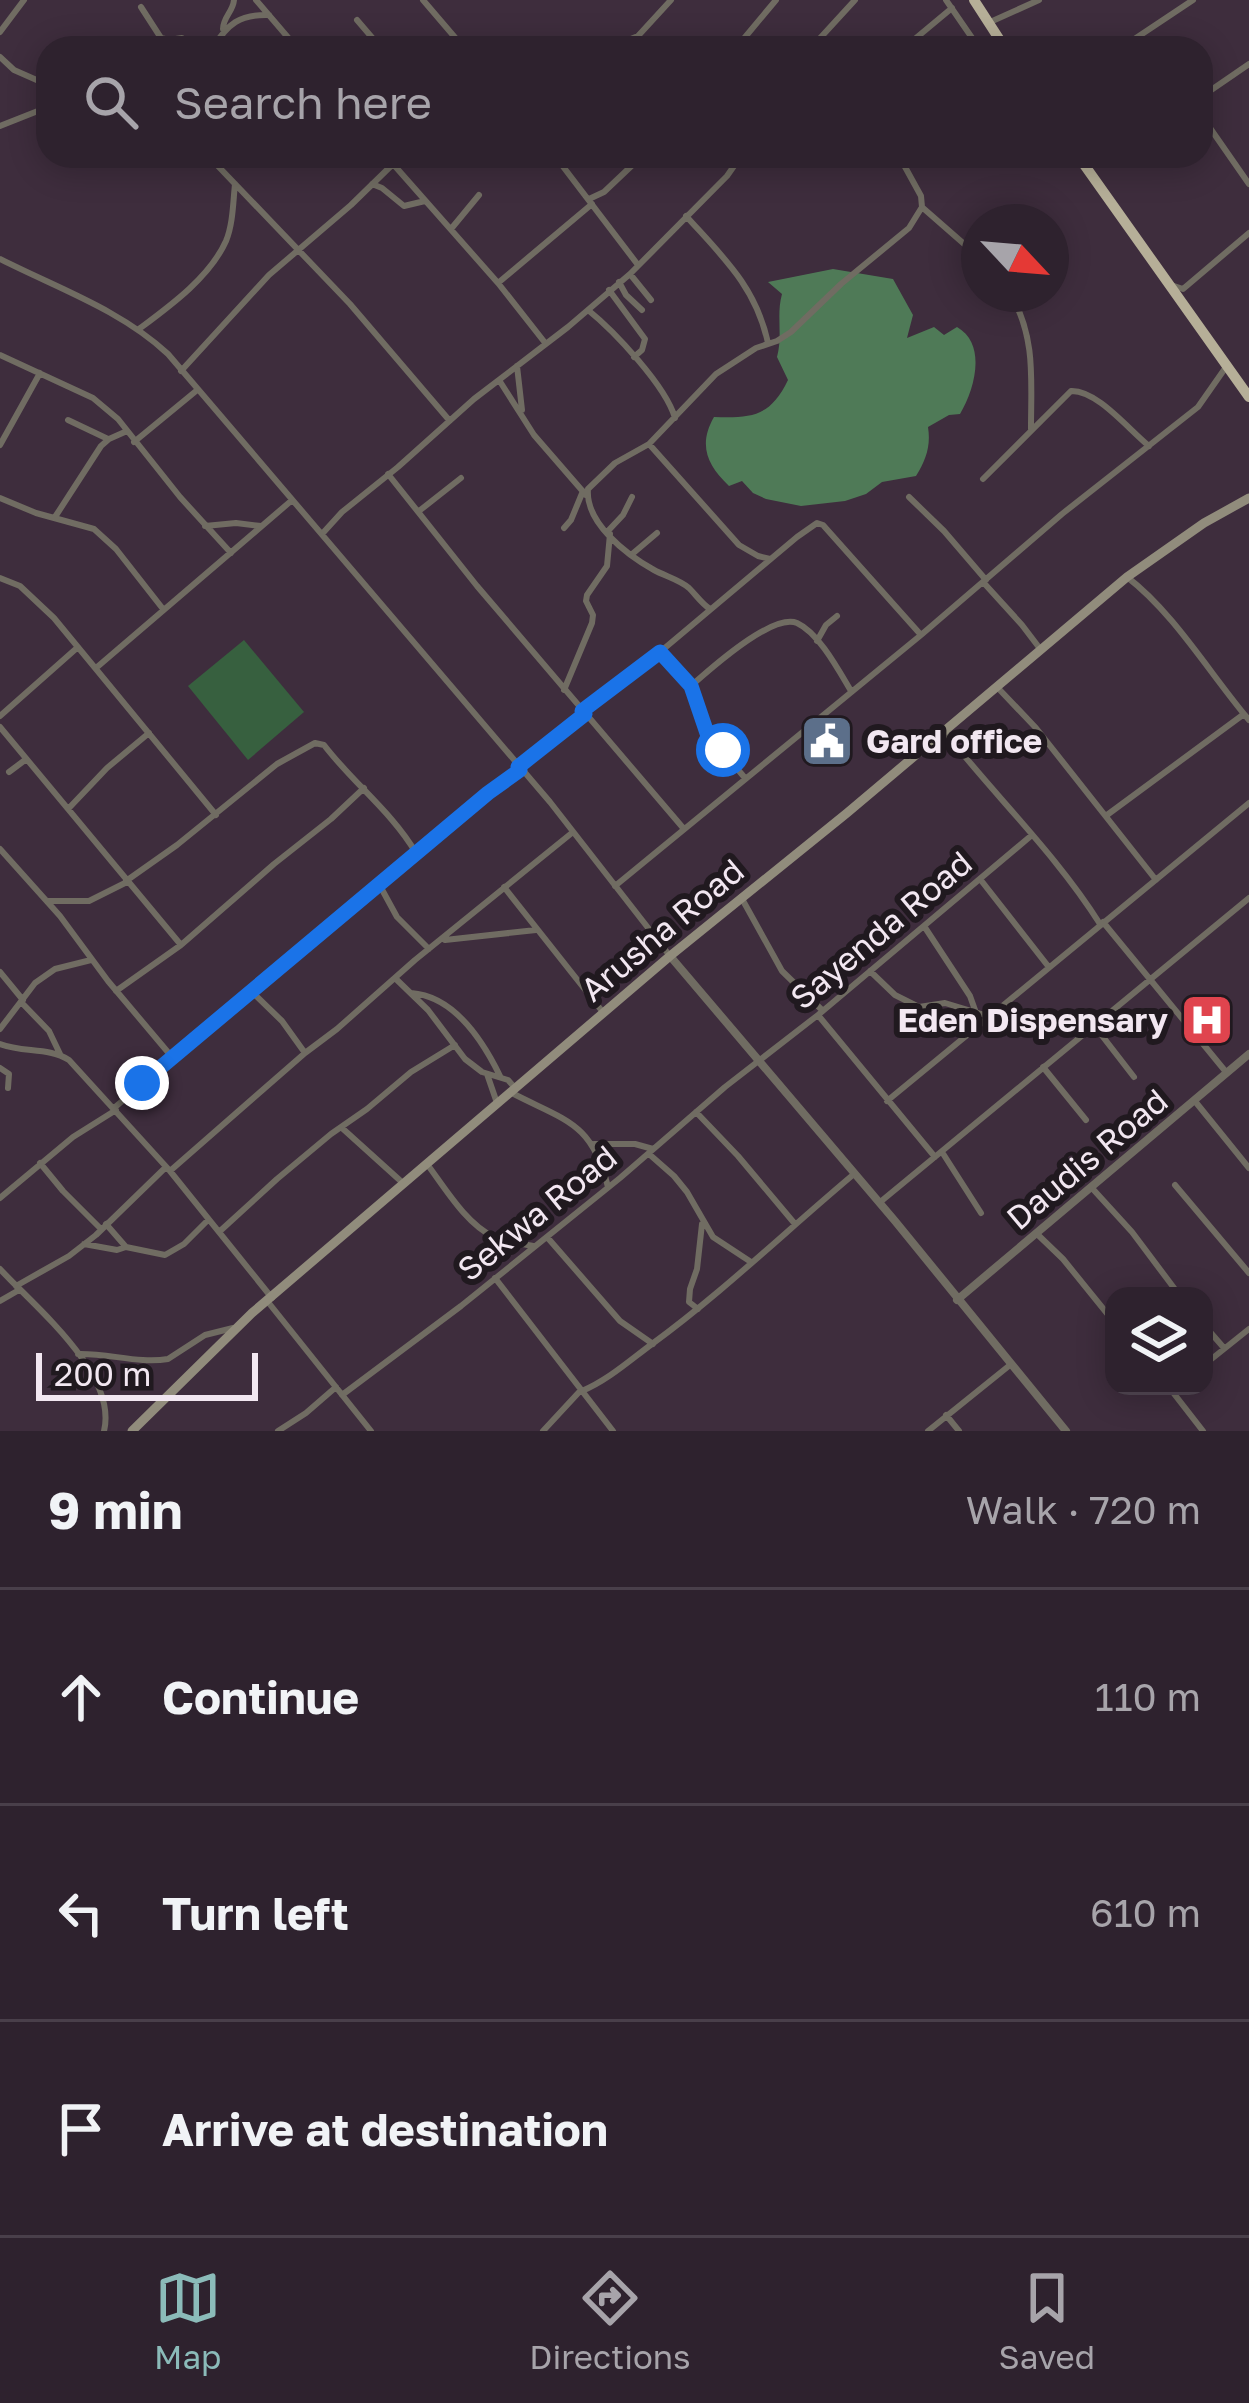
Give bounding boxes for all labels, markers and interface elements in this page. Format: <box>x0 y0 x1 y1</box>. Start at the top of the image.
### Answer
search box <box>36 36 1213 168</box>
icon: search <box>78 69 144 135</box>
text: Search here <box>174 75 432 129</box>
north arrow <box>961 204 1069 312</box>
public building icon: Gard office <box>799 713 855 769</box>
place label: Gard office <box>866 721 1042 760</box>
route start <box>696 723 750 777</box>
street label: Sayenda Road <box>782 843 979 1017</box>
street label: Arusha Road <box>572 850 751 1009</box>
hospital icon: Eden Dispensary <box>1179 992 1235 1048</box>
place label: Eden Dispensary <box>898 1000 1168 1039</box>
route end <box>115 1056 169 1110</box>
street label: Daudis Road <box>999 1080 1175 1237</box>
street label: Sekwa Road <box>449 1137 624 1289</box>
map controls <box>1105 1287 1213 1395</box>
button: layers <box>1105 1287 1213 1395</box>
scale bar <box>36 1347 258 1400</box>
text: 200 m <box>54 1354 152 1393</box>
text: 9 min <box>48 1479 183 1540</box>
text: Walk · 720 m <box>966 1486 1201 1533</box>
icon: ahead <box>48 1664 114 1730</box>
text: Continue <box>162 1670 359 1724</box>
text: 110 m <box>1095 1673 1201 1720</box>
icon: left <box>48 1880 114 1946</box>
text: Turn left <box>162 1886 349 1940</box>
text: 610 m <box>1090 1889 1201 1936</box>
icon: arrive <box>48 2096 114 2162</box>
text: Arrive at destination <box>162 2102 608 2156</box>
tab: Map <box>154 2265 221 2376</box>
tab: Directions <box>529 2265 691 2376</box>
tab: Saved <box>999 2265 1095 2376</box>

